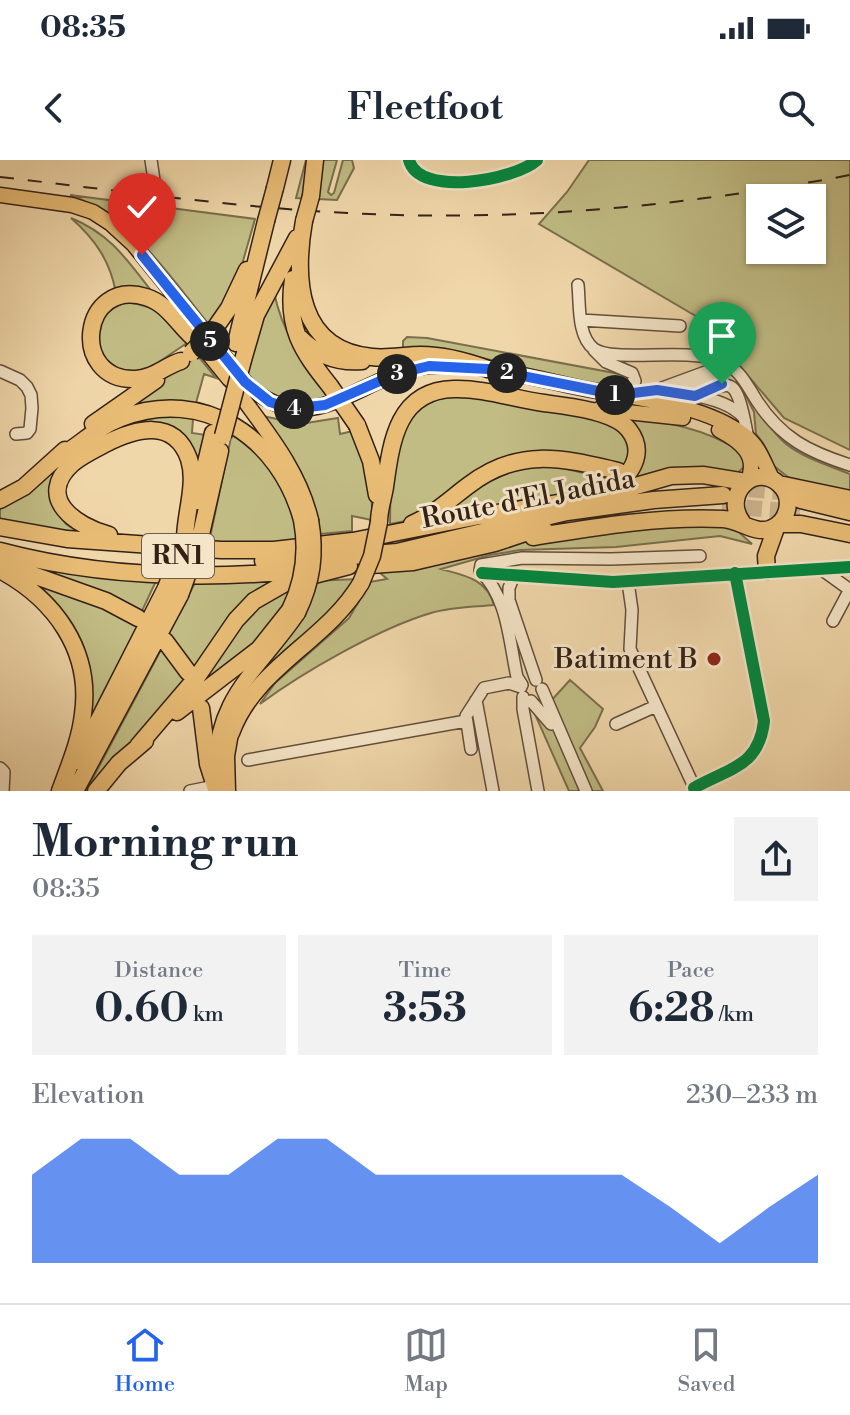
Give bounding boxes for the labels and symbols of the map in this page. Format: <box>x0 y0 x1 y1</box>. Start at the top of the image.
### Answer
pin <box>108 173 176 255</box>
pin <box>688 302 756 384</box>
pin: 5 <box>190 321 230 361</box>
pin: 2 <box>487 353 527 393</box>
pin: 3 <box>377 354 417 394</box>
pin: 1 <box>595 375 635 415</box>
pin: 4 <box>274 389 314 429</box>
street label: Route d'El Jadida <box>418 461 639 537</box>
road number: RN1 <box>142 534 214 578</box>
place label: Batiment B <box>553 642 698 677</box>
marker: Batiment B <box>705 650 723 668</box>

